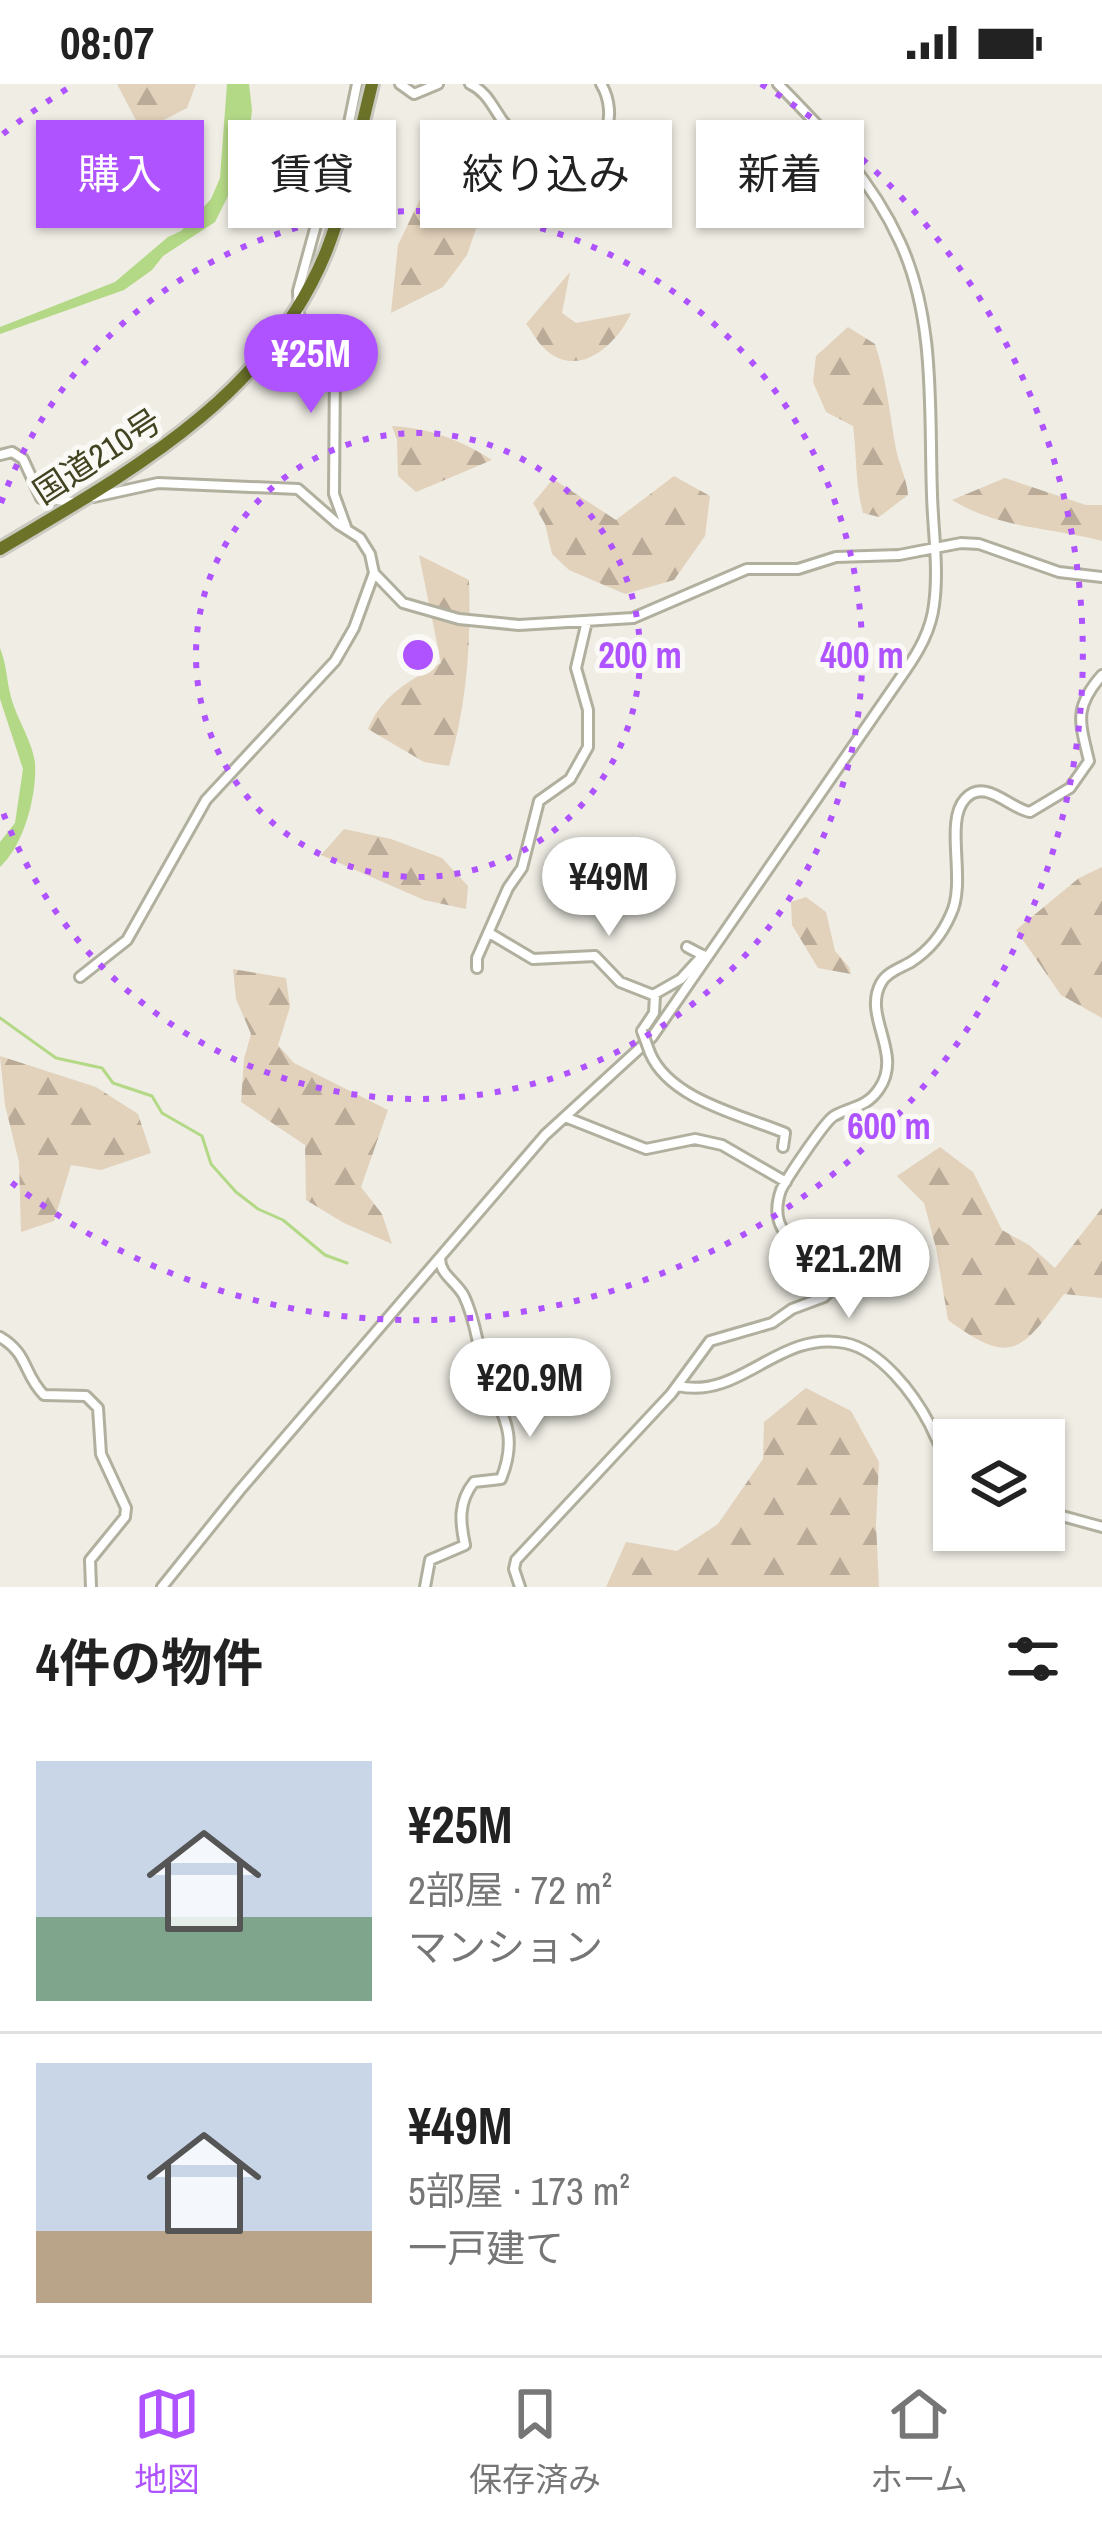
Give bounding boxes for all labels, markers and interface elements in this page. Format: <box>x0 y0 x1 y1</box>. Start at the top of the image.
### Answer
text: 08:07 <box>60 12 154 73</box>
chip: 購入 <box>36 120 204 228</box>
chip: 賃貸 <box>228 120 396 228</box>
chip: 絞り込み <box>420 120 672 228</box>
chip: 新着 <box>696 120 864 228</box>
pin: ¥25M <box>240 314 382 416</box>
text: ¥25M <box>271 327 351 379</box>
street label: 国道210号 <box>25 398 169 514</box>
text: 200 m <box>598 631 682 679</box>
text: 400 m <box>820 631 904 679</box>
centre of rings <box>397 634 439 676</box>
pin: ¥49M <box>538 837 680 939</box>
text: ¥49M <box>569 850 649 902</box>
text: 600 m <box>847 1102 931 1150</box>
pin: ¥21.2M <box>751 1219 947 1321</box>
text: ¥21.2M <box>796 1232 902 1284</box>
pin: ¥20.9M <box>432 1338 628 1440</box>
text: ¥20.9M <box>477 1351 583 1403</box>
map controls <box>933 1419 1065 1551</box>
button: layers <box>933 1419 1065 1551</box>
icon: filters <box>1000 1626 1066 1692</box>
text: 4件の物件 <box>36 1628 263 1697</box>
text: ¥25M <box>408 1790 513 1859</box>
icon: home <box>132 1809 276 1953</box>
text: 2部屋 · 72 m² <box>408 1864 612 1916</box>
text: マンション <box>408 1921 603 1973</box>
text: ¥49M <box>408 2091 513 2160</box>
icon: home <box>132 2111 276 2255</box>
text: 5部屋 · 173 m² <box>408 2165 630 2217</box>
text: 一戸建て <box>408 2222 564 2274</box>
tab: 地図 <box>134 2381 200 2501</box>
tab: 保存済み <box>469 2381 601 2501</box>
tab: ホーム <box>870 2381 968 2501</box>

